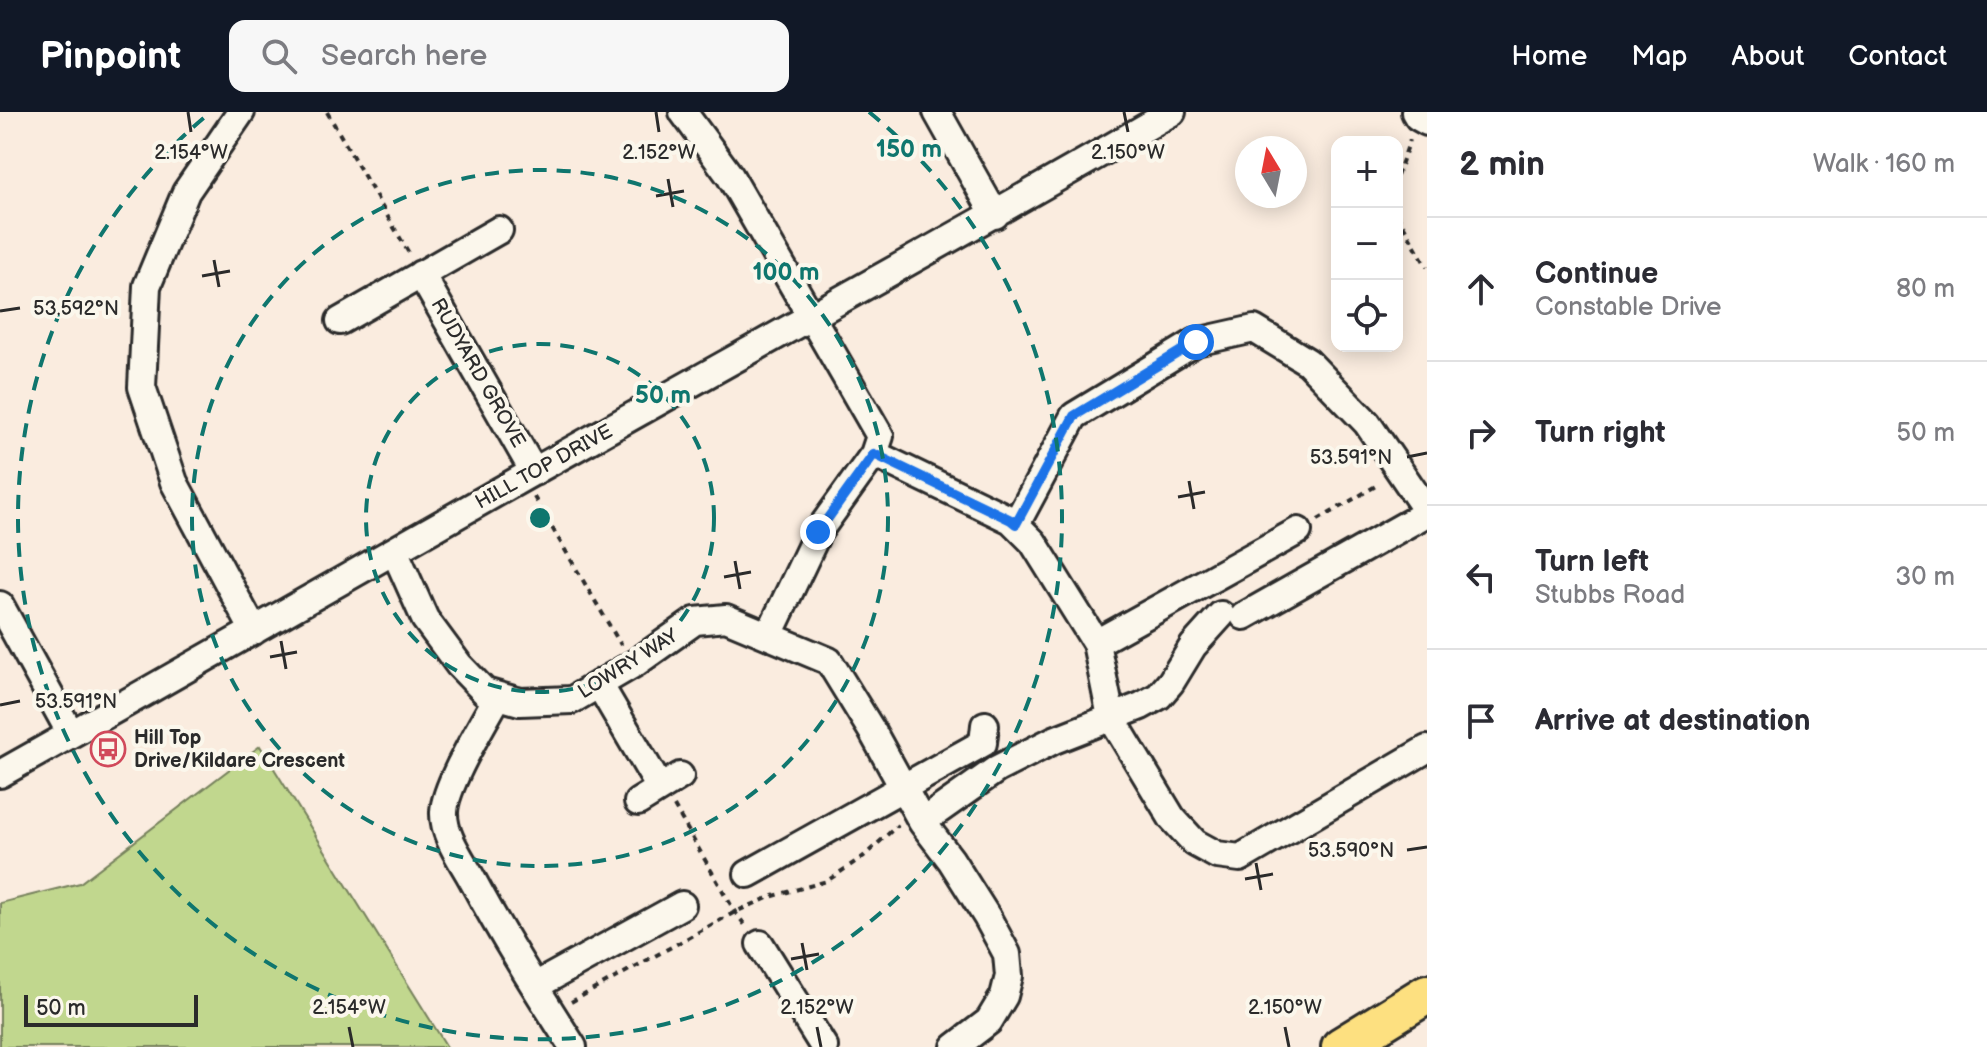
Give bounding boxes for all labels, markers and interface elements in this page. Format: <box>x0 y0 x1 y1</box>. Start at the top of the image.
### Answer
search box <box>229 20 789 92</box>
text: Pinpoint <box>40 34 181 79</box>
icon: search <box>257 34 301 78</box>
text: Search here <box>321 38 487 74</box>
text: Home <box>1511 40 1587 73</box>
text: Map <box>1631 40 1688 73</box>
text: About <box>1732 40 1804 73</box>
text: Contact <box>1848 40 1947 73</box>
text: 150 m <box>876 135 942 164</box>
north arrow <box>1235 136 1307 208</box>
map controls <box>1331 136 1403 352</box>
button: + <box>1331 136 1403 208</box>
text: 2.154°W <box>154 141 228 165</box>
text: 2.152°W <box>622 141 696 165</box>
text: 2.150°W <box>1091 141 1165 165</box>
text: 2 min <box>1459 144 1545 185</box>
text: Walk · 160 m <box>1813 149 1955 180</box>
button: − <box>1331 208 1403 280</box>
text: Continue <box>1535 256 1658 292</box>
text: 100 m <box>753 258 819 287</box>
icon: ahead <box>1459 267 1503 311</box>
text: 80 m <box>1896 274 1955 305</box>
button: locate <box>1331 280 1403 352</box>
text: Constable Drive <box>1535 292 1722 323</box>
street label: RUDYARD GROVE <box>425 294 531 452</box>
text: 53.592°N <box>33 297 119 321</box>
route start <box>1178 324 1214 360</box>
text: 50 m <box>635 381 691 410</box>
icon: right <box>1459 411 1503 455</box>
text: Turn right <box>1535 415 1666 451</box>
text: 50 m <box>1896 418 1955 449</box>
street label: HILL TOP DRIVE <box>471 419 617 515</box>
text: 53.591°N <box>1310 446 1392 470</box>
centre of rings <box>526 504 554 532</box>
route end <box>800 514 836 550</box>
text: Turn left <box>1535 544 1649 580</box>
icon: left <box>1459 555 1503 599</box>
text: 30 m <box>1895 562 1955 593</box>
text: Stubbs Road <box>1535 580 1685 611</box>
street label: LOWRY WAY <box>574 624 683 704</box>
text: 53.591°N <box>35 690 117 714</box>
icon: arrive <box>1459 699 1503 743</box>
text: Arrive at destination <box>1535 703 1811 739</box>
place label: Hill Top Drive/Kildare Crescent <box>134 726 345 773</box>
bus stop icon: Hill Top Drive/Kildare Crescent <box>89 730 127 768</box>
text: 53.590°N <box>1308 839 1394 863</box>
scale bar <box>24 991 198 1027</box>
text: 50 m <box>36 995 86 1022</box>
text: 2.154°W <box>312 996 386 1020</box>
text: 2.152°W <box>780 996 854 1020</box>
text: 2.150°W <box>1248 996 1322 1020</box>

